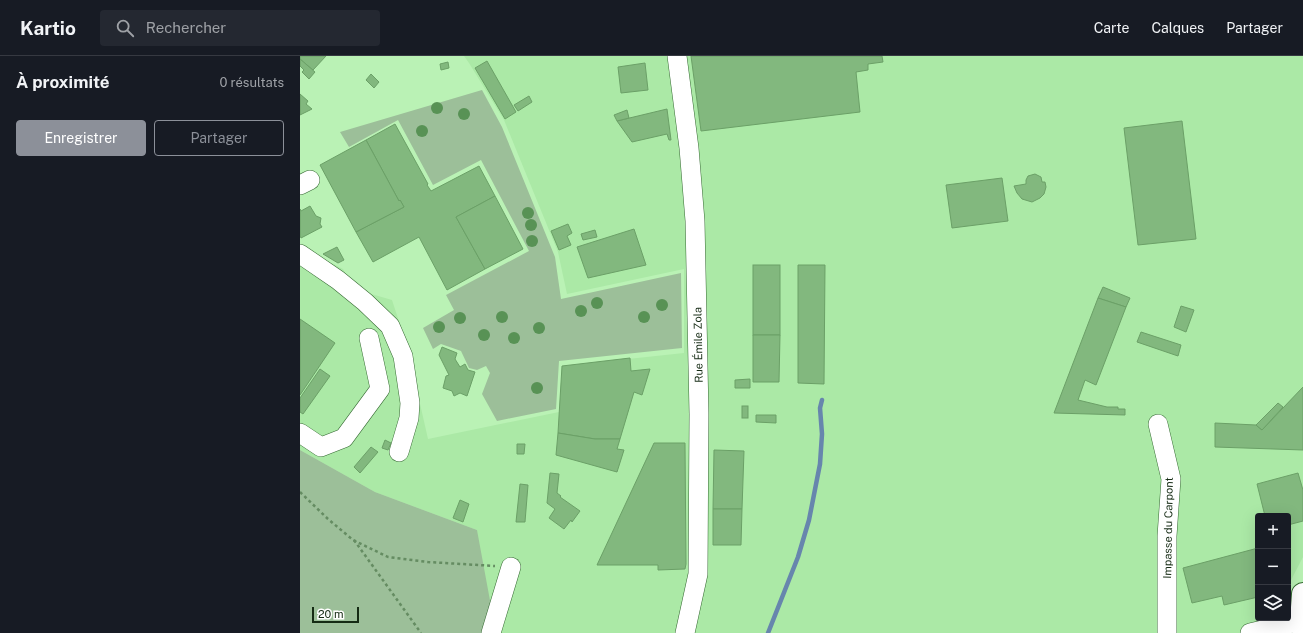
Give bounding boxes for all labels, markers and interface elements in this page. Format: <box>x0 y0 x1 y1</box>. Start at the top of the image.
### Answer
search box <box>100 10 380 46</box>
text: Kartio <box>20 17 76 39</box>
icon: search <box>114 17 136 39</box>
text: Rechercher <box>146 19 226 36</box>
text: Carte <box>1094 20 1130 36</box>
text: Calques <box>1152 20 1204 36</box>
text: Partager <box>1226 20 1283 36</box>
text: À proximité <box>16 72 110 92</box>
text: 0 résultats <box>219 75 284 90</box>
button: Enregistrer <box>16 120 146 156</box>
button: Partager <box>154 120 284 156</box>
street label: Rue Émile Zola <box>690 307 705 383</box>
street label: Impasse du Carpont <box>1161 477 1175 579</box>
map controls <box>1255 513 1291 621</box>
button: + <box>1255 513 1291 549</box>
button: − <box>1255 549 1291 585</box>
button: layers <box>1255 585 1291 621</box>
scale bar <box>312 605 359 624</box>
text: 20 m <box>318 608 343 620</box>

